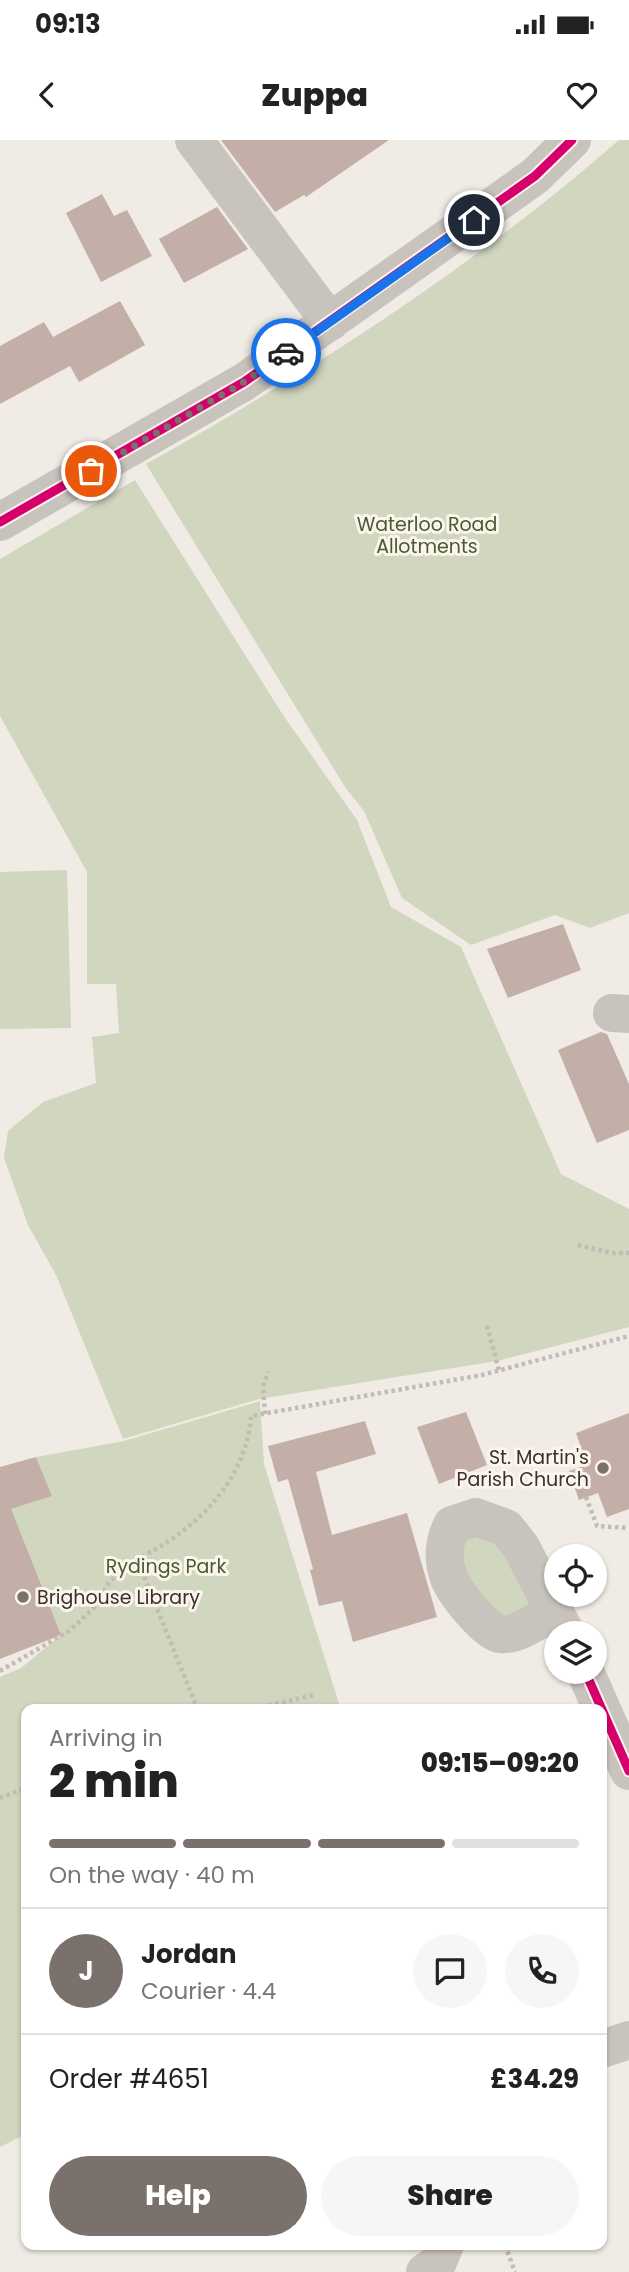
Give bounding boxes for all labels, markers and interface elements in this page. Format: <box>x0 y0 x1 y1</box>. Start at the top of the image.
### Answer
text: 09:13 <box>35 6 101 42</box>
text: Zuppa <box>261 72 368 117</box>
icon: back <box>28 76 66 114</box>
icon: heart <box>563 76 601 114</box>
pin <box>444 190 504 250</box>
icon: home <box>455 201 493 239</box>
courier <box>251 318 321 388</box>
icon: car <box>267 334 305 372</box>
pin <box>61 441 121 501</box>
icon: bag <box>72 452 110 490</box>
park label: Waterloo Road Allotments <box>357 511 497 560</box>
place label: St. Martin's Parish Church <box>456 1444 589 1493</box>
marker: St. Martin's Parish Church <box>595 1460 611 1476</box>
map controls <box>544 1544 607 1684</box>
button: locate <box>544 1544 607 1607</box>
park label: Rydings Park <box>106 1553 226 1580</box>
place label: Brighouse Library <box>37 1584 200 1611</box>
marker: Brighouse Library <box>15 1589 31 1605</box>
button: layers <box>544 1621 607 1684</box>
text: Arriving in <box>49 1722 163 1754</box>
text: 09:15–09:20 <box>421 1745 579 1781</box>
text: 2 min <box>49 1749 179 1813</box>
text: On the way · 40 m <box>49 1859 255 1891</box>
button: chat <box>413 1934 487 2008</box>
button: phone <box>505 1934 579 2008</box>
text: Jordan <box>141 1936 237 1972</box>
text: J <box>78 1953 94 1989</box>
text: Courier · 4.4 <box>141 1975 276 2007</box>
text: Order #4651 <box>49 2061 209 2097</box>
text: £34.29 <box>490 2061 579 2097</box>
button: Help <box>49 2156 307 2236</box>
button: Share <box>321 2156 579 2236</box>

